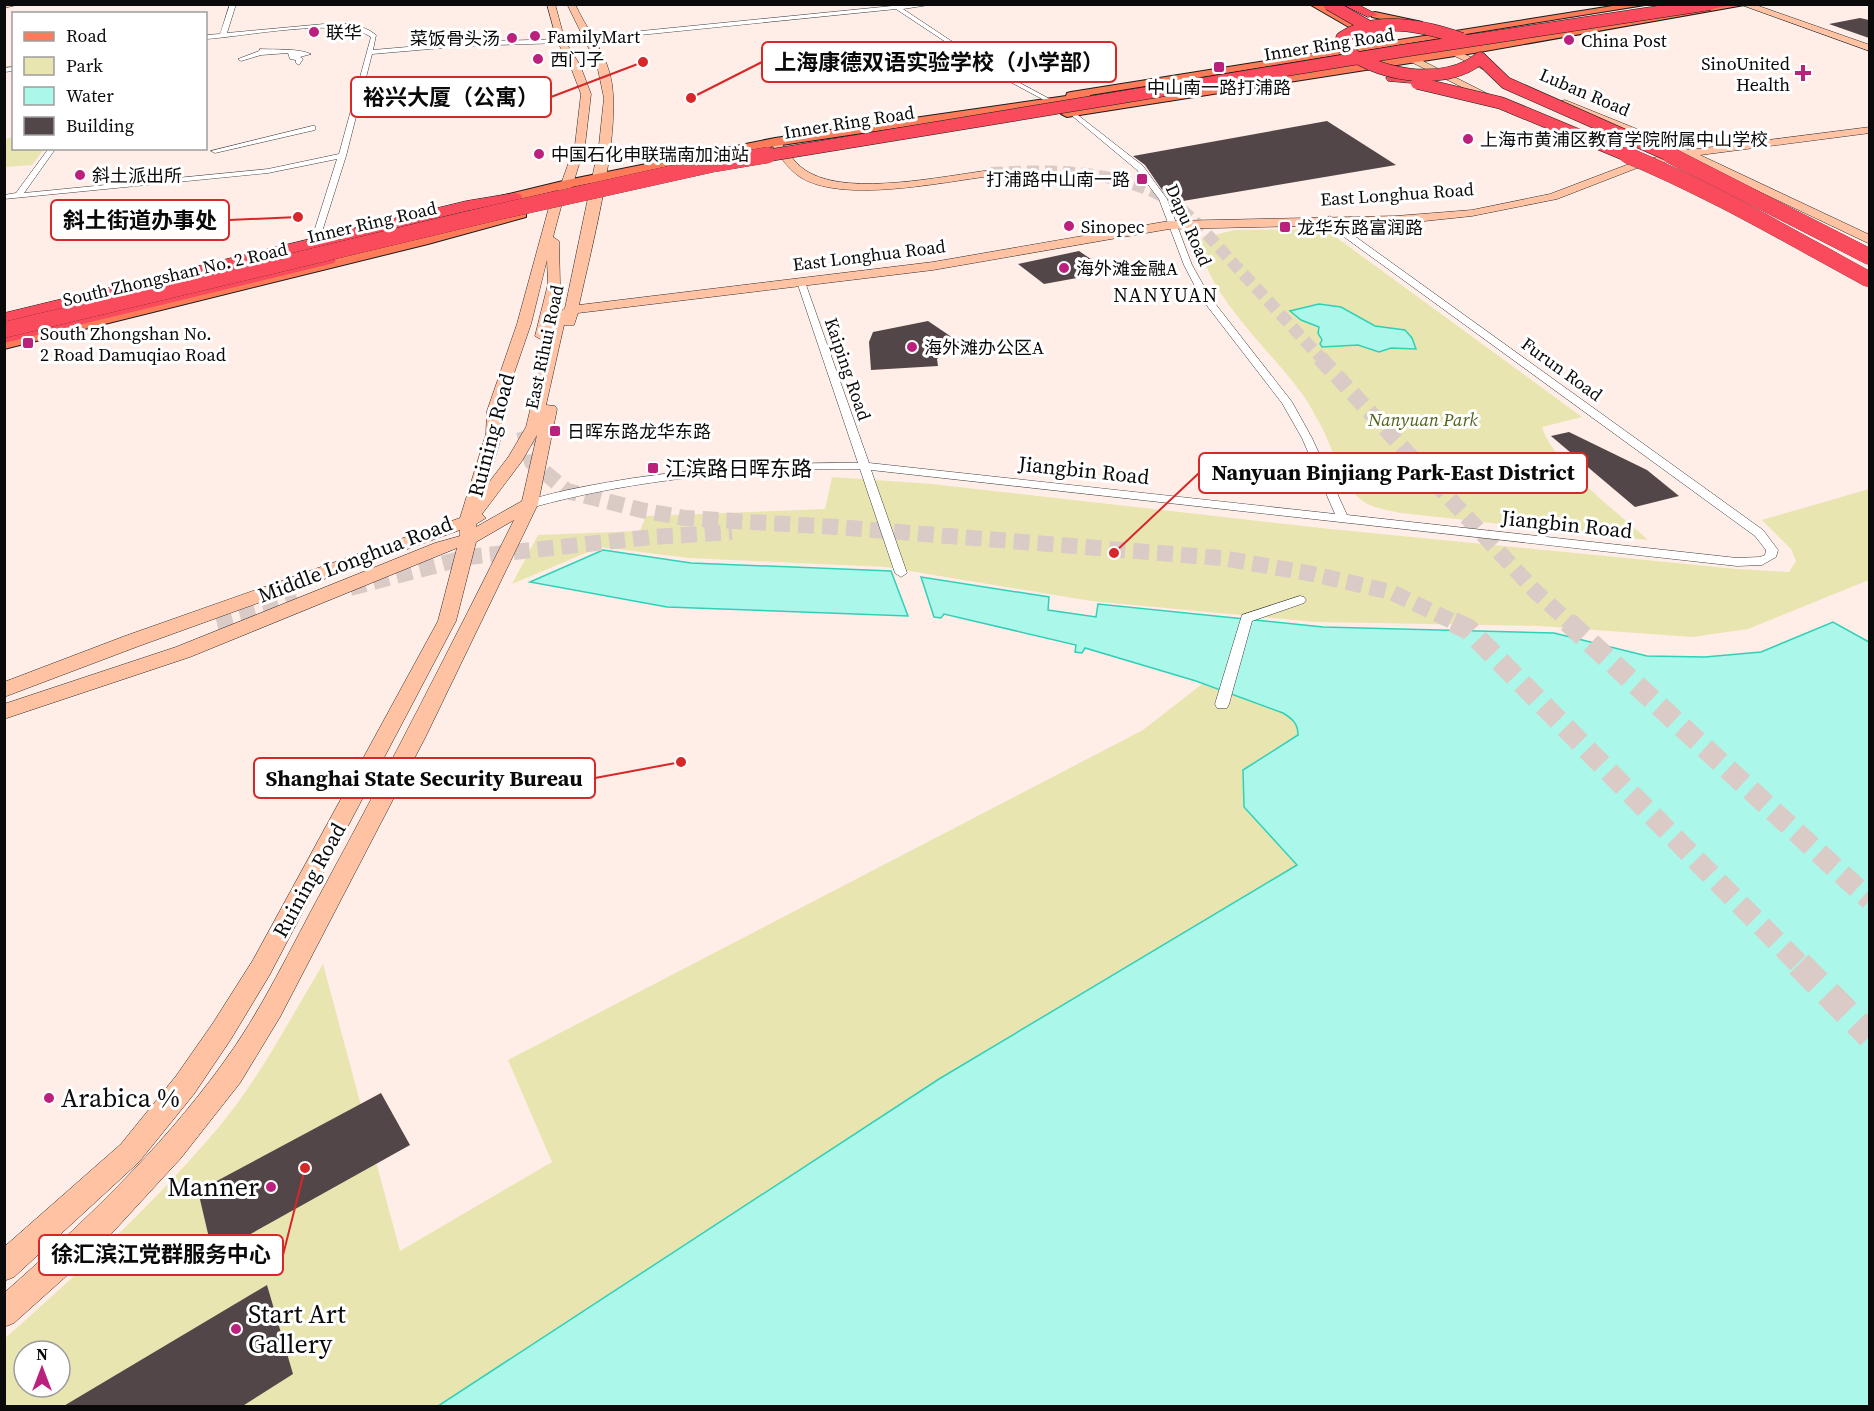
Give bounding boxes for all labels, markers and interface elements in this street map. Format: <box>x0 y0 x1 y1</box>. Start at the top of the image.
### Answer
legend <box>12 12 207 150</box>
place label: 联华 <box>326 20 362 45</box>
street label: Inner Ring Road <box>1262 21 1396 67</box>
text: Road <box>66 23 107 48</box>
place label: FamilyMart <box>547 24 640 49</box>
marker: 联华 <box>307 25 321 39</box>
place label: 菜饭骨头汤 <box>410 26 500 51</box>
place label: China Post <box>1581 28 1667 53</box>
marker: FamilyMart <box>528 29 542 43</box>
marker: 菜饭骨头汤 <box>505 31 519 45</box>
marker: China Post <box>1562 33 1576 47</box>
callout: 上海康德双语实验学校（小学部） <box>762 42 1116 82</box>
place label: 西门子 <box>550 47 604 72</box>
text: 上海康德双语实验学校（小学部） <box>774 47 1104 77</box>
place label: SinoUnited Health <box>1701 51 1790 97</box>
marker: 西门子 <box>531 52 545 66</box>
text: Park <box>66 53 103 78</box>
marker: 中山南一路打浦路 <box>1212 60 1226 74</box>
street label: Luban Road <box>1536 62 1634 122</box>
marker: SinoUnited Health <box>1794 64 1812 82</box>
place label: 中山南一路打浦路 <box>1147 75 1291 100</box>
callout: 裕兴大厦（公寓） <box>351 77 551 117</box>
text: 裕兴大厦（公寓） <box>363 82 539 112</box>
text: Water <box>66 83 114 108</box>
street label: Inner Ring Road <box>782 99 916 145</box>
text: Building <box>66 113 134 138</box>
place label: 上海市黄浦区教育学院附属中山学校 <box>1480 127 1768 152</box>
marker: 上海市黄浦区教育学院附属中山学校 <box>1461 132 1475 146</box>
place label: 中国石化申联瑞南加油站 <box>551 142 749 167</box>
marker: 中国石化申联瑞南加油站 <box>532 147 546 161</box>
place label: 斜土派出所 <box>92 163 182 188</box>
place label: 打浦路中山南一路 <box>986 167 1130 192</box>
marker: 斜土派出所 <box>73 168 87 182</box>
marker: 打浦路中山南一路 <box>1135 172 1149 186</box>
street label: East Longhua Road <box>1319 176 1475 212</box>
street label: Dapu Road <box>1160 180 1218 270</box>
street label: Inner Ring Road <box>305 195 439 249</box>
callout: 斜土街道办事处 <box>51 200 229 240</box>
text: 斜土街道办事处 <box>63 205 217 235</box>
place label: Sinopec <box>1081 214 1145 239</box>
place label: 龙华东路富润路 <box>1297 215 1423 240</box>
marker: Sinopec <box>1062 219 1076 233</box>
marker: 龙华东路富润路 <box>1278 220 1292 234</box>
street label: East Longhua Road <box>791 233 947 277</box>
street label: South Zhongshan No. 2 Road <box>60 236 290 312</box>
place label: 海外滩金融A <box>1076 256 1178 281</box>
marker: 海外滩金融A <box>1057 261 1071 275</box>
district label: NANYUAN <box>1113 281 1219 309</box>
street label: East Rihui Road <box>519 283 569 411</box>
street label: Kaiping Road <box>819 314 877 424</box>
place label: South Zhongshan No. 2 Road Damuqiao Road <box>40 321 226 367</box>
street label: Furun Road <box>1516 331 1608 407</box>
place label: 海外滩办公区A <box>924 335 1044 360</box>
marker: South Zhongshan No. 2 Road Damuqiao Road <box>21 336 35 350</box>
marker: 海外滩办公区A <box>905 340 919 354</box>
street label: Ruining Road <box>461 370 521 500</box>
park label: Nanyuan Park <box>1367 407 1478 432</box>
place label: 日晖东路龙华东路 <box>567 419 711 444</box>
marker: 日晖东路龙华东路 <box>548 424 562 438</box>
street label: Jiangbin Road <box>1016 449 1151 491</box>
callout: Nanyuan Binjiang Park-East District <box>1199 453 1587 493</box>
place label: 江滨路日晖东路 <box>665 454 812 483</box>
text: Nanyuan Binjiang Park-East District <box>1211 457 1576 487</box>
marker: 江滨路日晖东路 <box>646 461 660 475</box>
street label: Jiangbin Road <box>1499 503 1634 545</box>
street label: Middle Longhua Road <box>254 508 457 609</box>
callout: Shanghai State Security Bureau <box>254 758 595 798</box>
text: Shanghai State Security Bureau <box>265 763 583 793</box>
street label: Ruining Road <box>266 817 353 943</box>
place label: Arabica % <box>61 1080 180 1116</box>
marker: Arabica % <box>42 1091 56 1105</box>
place label: Manner <box>167 1169 259 1205</box>
marker: Manner <box>264 1180 278 1194</box>
callout: 徐汇滨江党群服务中心 <box>39 1235 283 1275</box>
text: 徐汇滨江党群服务中心 <box>51 1239 271 1269</box>
place label: Start Art Gallery <box>248 1296 346 1362</box>
marker: Start Art Gallery <box>229 1322 243 1336</box>
north arrow <box>12 1339 72 1399</box>
text: N <box>36 1343 48 1365</box>

